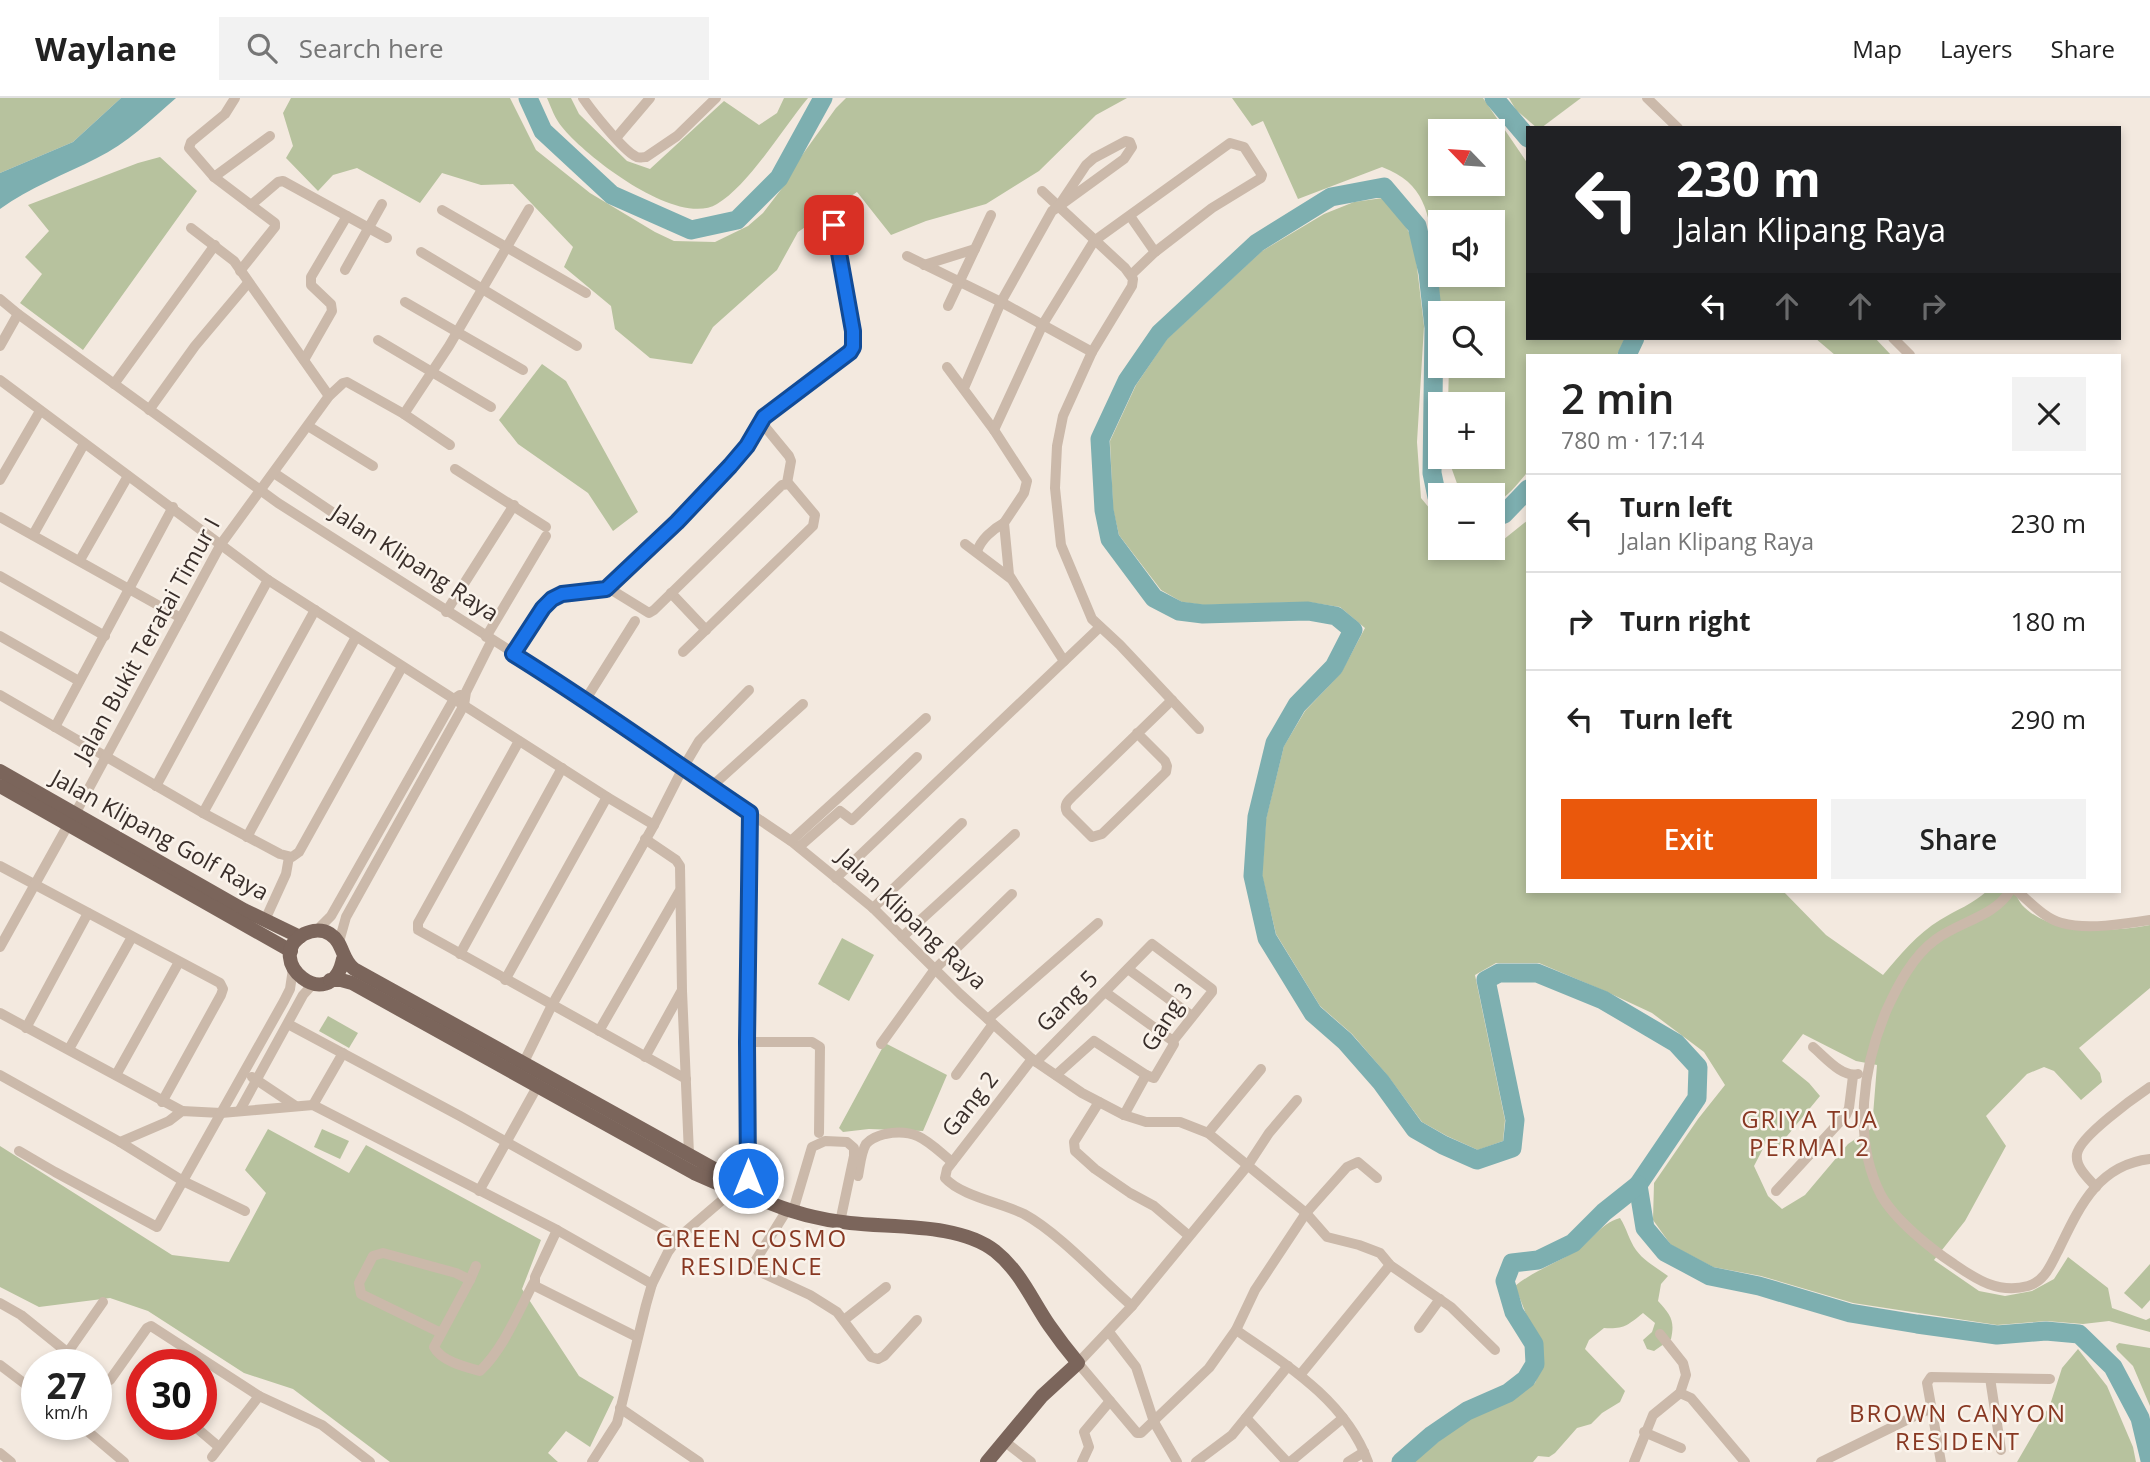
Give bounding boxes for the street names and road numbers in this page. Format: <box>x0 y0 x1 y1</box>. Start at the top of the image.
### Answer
street label: Jalan Klipang Raya <box>324 495 506 628</box>
street label: Jalan Bukit Teratai Timur I <box>65 512 227 769</box>
street label: Jalan Klipang Golf Raya <box>44 760 275 907</box>
street label: Jalan Klipang Raya <box>829 839 995 996</box>
street label: Gang 5 <box>1028 962 1104 1038</box>
street label: Gang 3 <box>1133 976 1200 1057</box>
street label: Gang 2 <box>933 1064 1005 1143</box>

